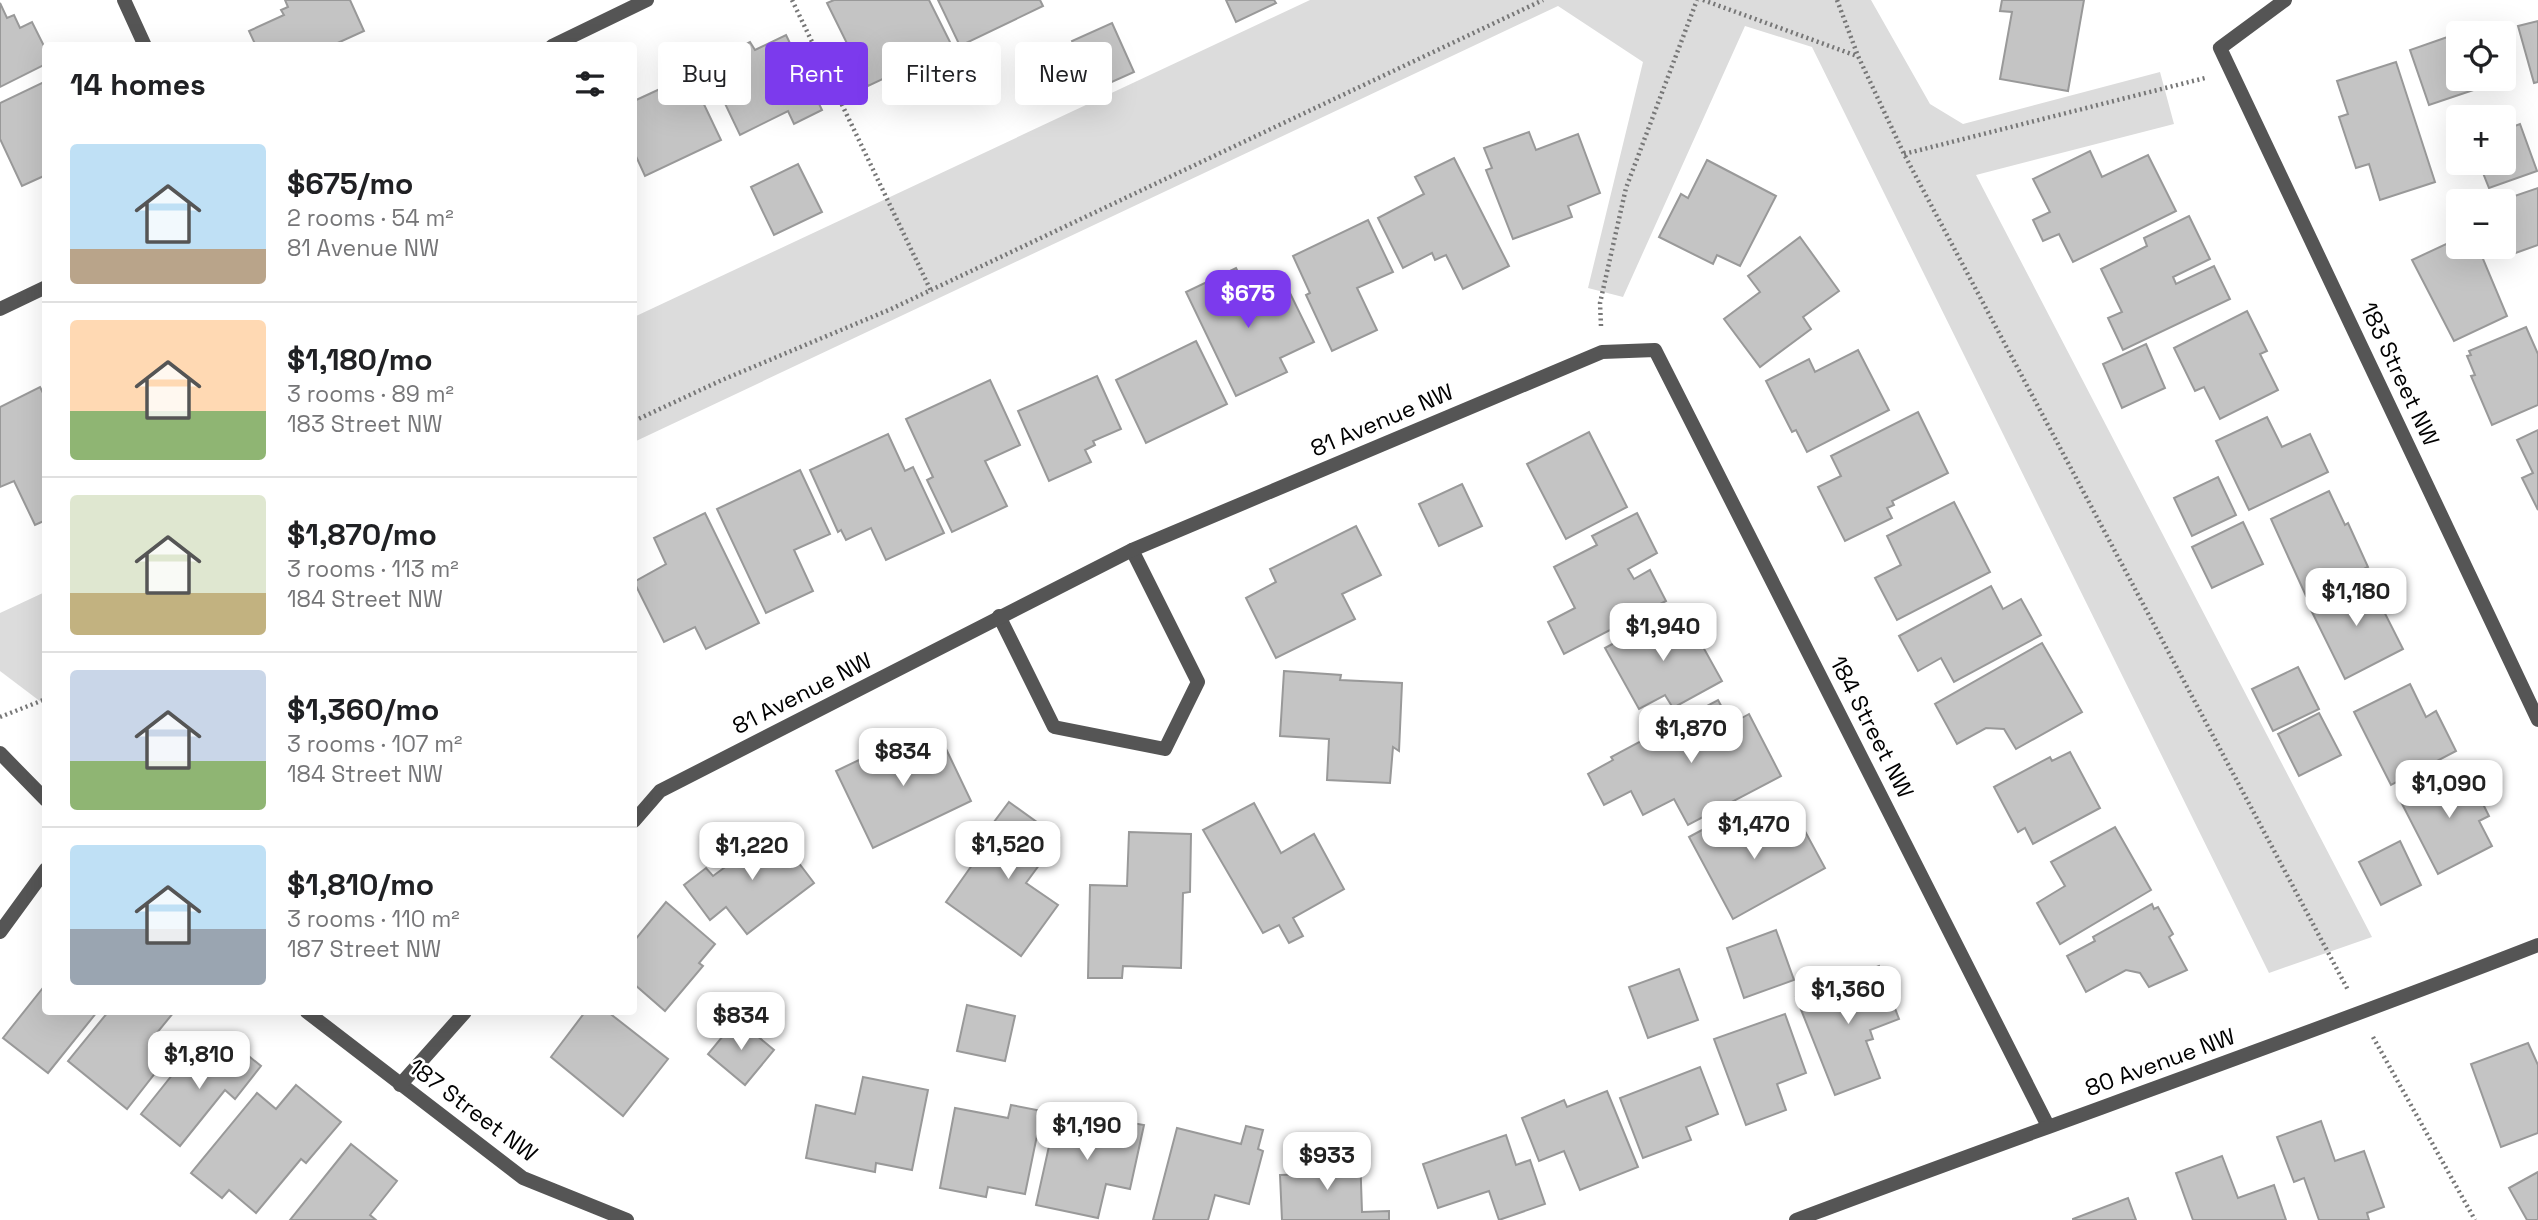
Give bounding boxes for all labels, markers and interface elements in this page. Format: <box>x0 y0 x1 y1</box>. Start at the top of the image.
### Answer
map controls <box>2446 21 2516 259</box>
button: locate <box>2446 21 2516 91</box>
chip: Buy <box>658 42 751 105</box>
chip: Rent <box>765 42 868 105</box>
chip: Filters <box>882 42 1001 105</box>
chip: New <box>1015 42 1112 105</box>
text: 14 homes <box>70 65 206 104</box>
icon: filters <box>571 65 609 103</box>
button: + <box>2446 105 2516 175</box>
text: $675/mo <box>287 164 413 203</box>
icon: home <box>126 172 210 256</box>
button: − <box>2446 189 2516 259</box>
text: 2 rooms · 54 m² <box>287 203 454 233</box>
text: 81 Avenue NW <box>287 233 439 263</box>
pin: $675 <box>1207 270 1289 330</box>
text: $675 <box>1221 278 1275 308</box>
street label: 183 Street NW <box>2354 297 2446 451</box>
text: $1,180/mo <box>287 340 433 379</box>
icon: home <box>126 348 210 432</box>
street label: 81 Avenue NW <box>1306 376 1458 464</box>
text: 3 rooms · 89 m² <box>287 379 454 409</box>
text: 183 Street NW <box>287 409 442 439</box>
text: $1,870/mo <box>287 515 437 554</box>
icon: home <box>126 523 210 607</box>
text: 3 rooms · 113 m² <box>287 554 459 584</box>
pin: $1,180 <box>2299 568 2413 628</box>
text: $1,180 <box>2322 576 2391 606</box>
text: 184 Street NW <box>287 584 443 614</box>
pin: $1,940 <box>1606 604 1720 663</box>
text: $1,940 <box>1626 611 1700 641</box>
street label: 81 Avenue NW <box>727 645 877 741</box>
street label: 184 Street NW <box>1823 651 1921 803</box>
text: $1,360/mo <box>287 690 439 729</box>
icon: home <box>126 698 210 782</box>
pin: $1,870 <box>1634 706 1748 765</box>
text: $1,870 <box>1655 713 1727 743</box>
pin: $834 <box>862 728 944 788</box>
text: 3 rooms · 107 m² <box>287 729 463 759</box>
text: $834 <box>875 736 931 766</box>
text: 184 Street NW <box>287 759 443 789</box>
pin: $1,090 <box>2392 760 2506 820</box>
text: $1,090 <box>2412 768 2486 798</box>
pin: $1,470 <box>1697 802 1811 861</box>
text: $1,470 <box>1718 809 1790 839</box>
pin: $1,220 <box>695 822 809 882</box>
pin: $1,520 <box>951 822 1065 881</box>
text: $1,520 <box>971 829 1045 859</box>
text: $1,220 <box>715 830 789 860</box>
text: $1,810/mo <box>287 865 434 904</box>
icon: home <box>126 873 210 957</box>
text: 3 rooms · 110 m² <box>287 904 460 934</box>
text: 187 Street NW <box>287 934 441 964</box>
pin: $1,360 <box>1791 967 1905 1026</box>
text: $1,360 <box>1811 974 1885 1004</box>
pin: $834 <box>700 992 782 1052</box>
text: $834 <box>713 1000 769 1030</box>
street label: 80 Avenue NW <box>2081 1021 2239 1103</box>
pin: $1,810 <box>142 1032 256 1091</box>
text: $1,810 <box>164 1039 234 1069</box>
street label: 187 Street NW <box>402 1052 544 1168</box>
pin: $1,190 <box>1030 1102 1144 1162</box>
text: $1,190 <box>1052 1110 1122 1140</box>
pin: $933 <box>1286 1132 1368 1192</box>
text: $933 <box>1299 1140 1355 1170</box>

